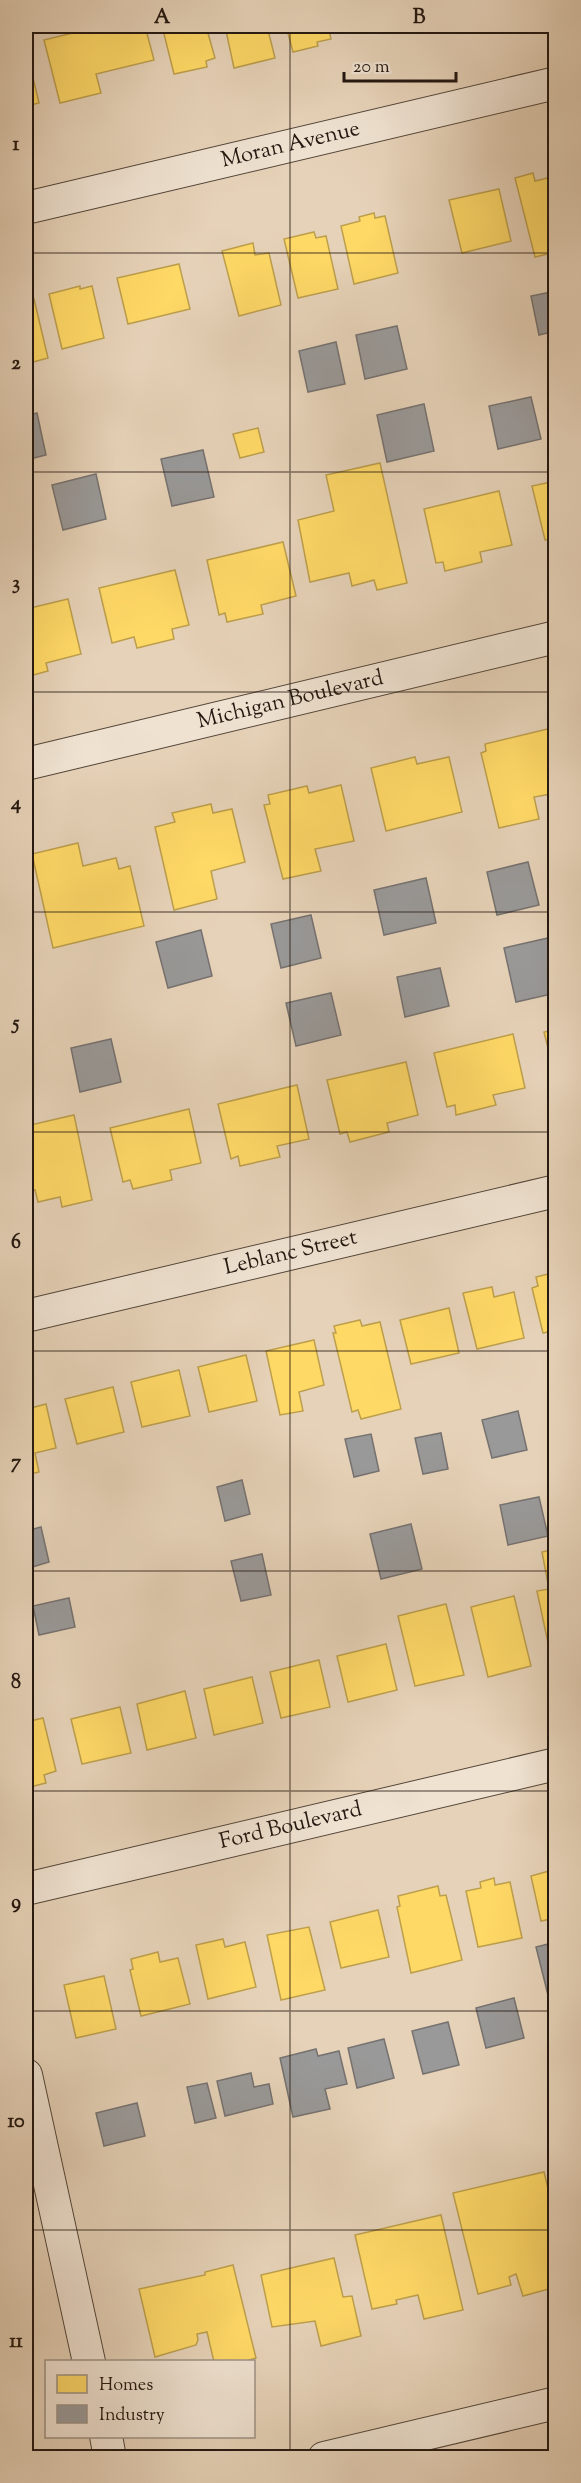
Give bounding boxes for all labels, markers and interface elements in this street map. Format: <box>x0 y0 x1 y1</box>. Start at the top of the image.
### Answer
text: A <box>154 4 171 33</box>
text: B <box>413 4 426 33</box>
scale bar <box>344 45 456 83</box>
text: 20 m <box>353 55 390 81</box>
street label: Moran Avenue <box>218 114 363 177</box>
text: 1 <box>13 131 20 160</box>
text: 2 <box>11 350 21 379</box>
text: 3 <box>12 570 20 599</box>
street label: Michigan Boulevard <box>194 663 387 738</box>
text: 4 <box>10 790 21 819</box>
text: 5 <box>11 1010 20 1039</box>
street label: Leblanc Street <box>221 1222 361 1285</box>
text: 6 <box>11 1229 21 1258</box>
text: 7 <box>11 1449 22 1478</box>
text: 8 <box>11 1669 21 1698</box>
street label: Ford Boulevard <box>216 1794 365 1859</box>
text: 9 <box>11 1889 21 1918</box>
text: 10 <box>7 2108 25 2137</box>
text: 11 <box>9 2328 23 2357</box>
legend <box>45 2360 255 2438</box>
text: Homes <box>99 2373 153 2399</box>
text: Industry <box>99 2403 165 2429</box>

